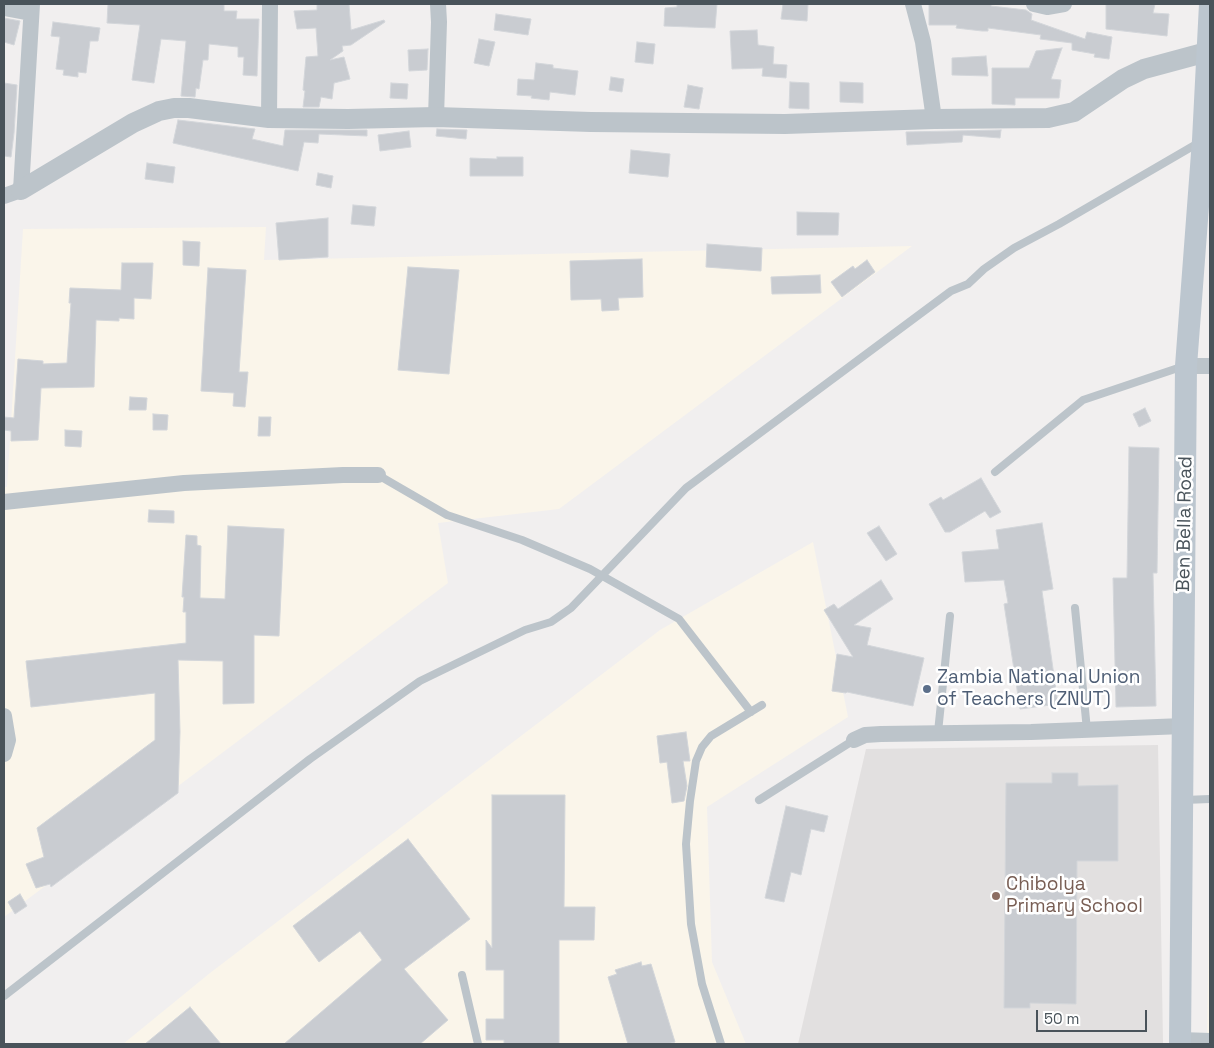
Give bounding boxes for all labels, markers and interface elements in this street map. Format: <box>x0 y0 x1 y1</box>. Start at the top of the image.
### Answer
street label: Ben Bella Road <box>1172 456 1198 592</box>
place label: Zambia National Union of Teachers (ZNUT) <box>937 667 1140 711</box>
marker: Zambia National Union of Teachers (ZNUT) <box>921 683 933 695</box>
place label: Chibolya Primary School <box>1006 874 1143 918</box>
marker: Chibolya Primary School <box>990 890 1002 902</box>
scale bar <box>1039 1000 1150 1032</box>
text: 50 m <box>1044 1009 1079 1028</box>

